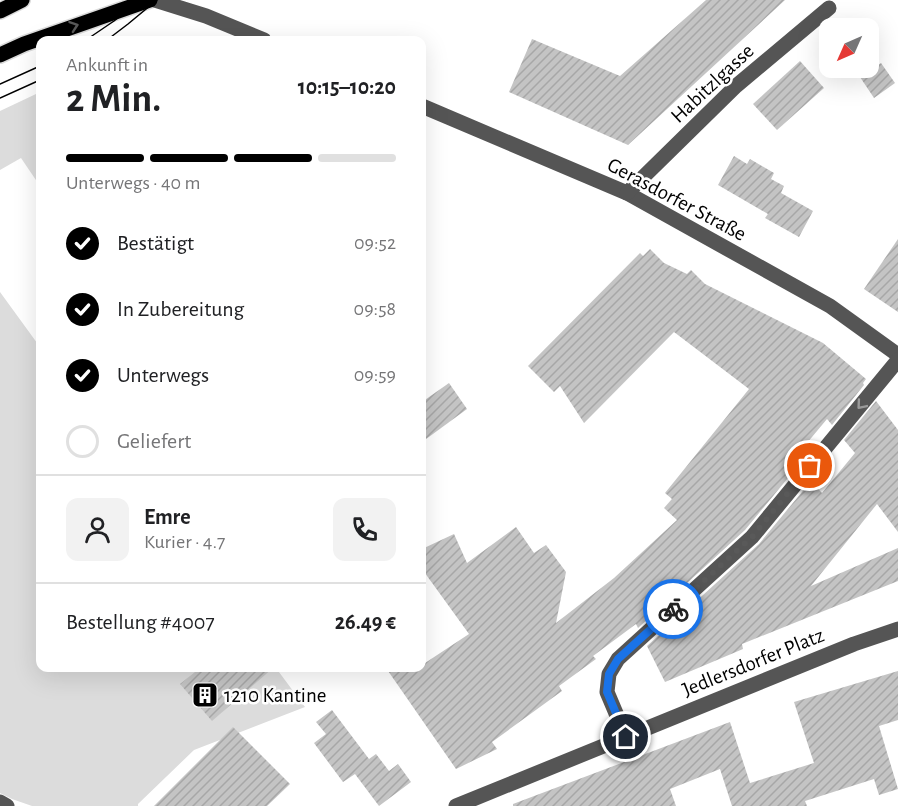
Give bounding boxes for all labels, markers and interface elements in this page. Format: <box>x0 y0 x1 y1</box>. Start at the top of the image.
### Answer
north arrow <box>819 18 879 78</box>
map controls <box>819 18 879 78</box>
one-way arrow <box>68 21 79 34</box>
street label: Habitzlgasse <box>667 40 758 127</box>
text: Ankunft in <box>66 55 148 75</box>
text: 10:15–10:20 <box>298 76 396 98</box>
text: 2 Min. <box>66 80 161 119</box>
street label: Gerasdorfer Straße <box>604 154 750 245</box>
text: Unterwegs · 40 m <box>66 173 200 193</box>
icon: check <box>66 227 99 260</box>
text: Bestätigt <box>117 232 194 254</box>
text: 09:52 <box>354 233 396 253</box>
icon: check <box>66 293 99 326</box>
text: In Zubereitung <box>117 298 244 320</box>
text: 09:58 <box>354 299 396 319</box>
icon: check <box>66 359 99 392</box>
text: Unterwegs <box>117 364 209 386</box>
text: 09:59 <box>354 365 396 385</box>
one-way arrow <box>857 399 868 410</box>
text: Geliefert <box>117 430 191 452</box>
pin <box>784 440 835 491</box>
icon: bag <box>793 449 826 482</box>
button: person <box>66 498 129 561</box>
button: phone <box>333 498 396 561</box>
text: Emre <box>144 506 191 528</box>
text: Kurier · 4.7 <box>144 532 225 552</box>
courier <box>643 579 703 639</box>
icon: bike <box>657 593 690 626</box>
text: Bestellung #4007 <box>66 611 215 633</box>
text: 26.49 € <box>335 611 396 633</box>
street label: Jedlersdorfer Platz <box>679 624 827 700</box>
building icon: 1210 Kantine <box>190 680 220 710</box>
place label: 1210 Kantine <box>224 685 326 706</box>
pin <box>600 711 651 762</box>
icon: home <box>609 720 642 753</box>

